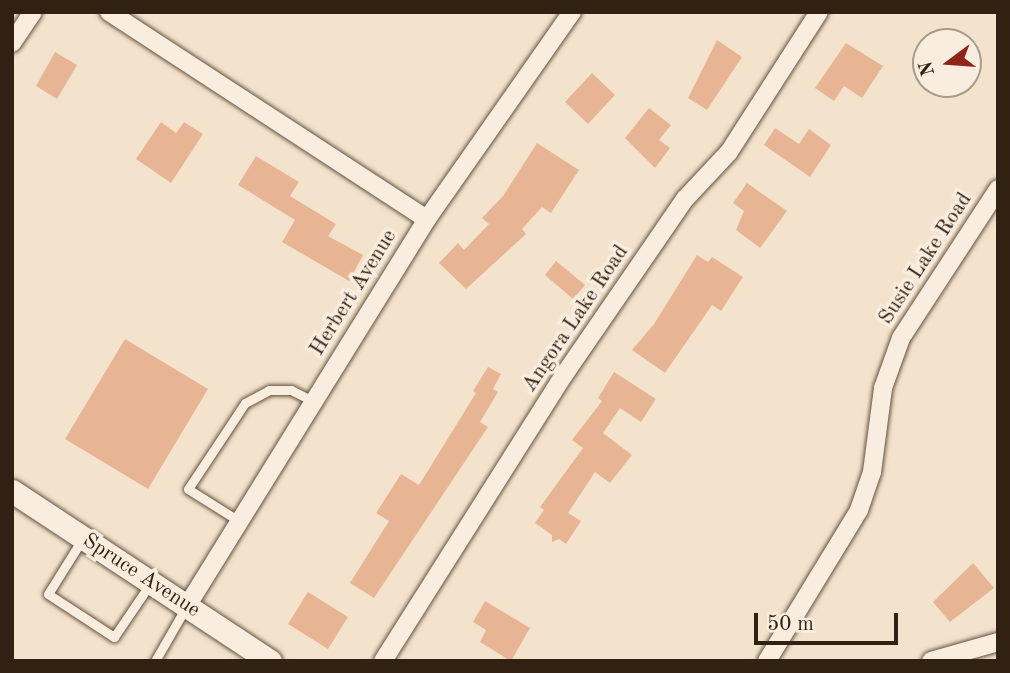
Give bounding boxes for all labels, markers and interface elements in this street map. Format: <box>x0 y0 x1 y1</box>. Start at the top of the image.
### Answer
north arrow <box>912 28 982 98</box>
text: N <box>917 59 939 78</box>
street label: Susie Lake Road <box>874 188 978 330</box>
street label: Herbert Avenue <box>305 225 403 361</box>
street label: Angora Lake Road <box>518 241 634 397</box>
street label: Spruce Avenue <box>77 529 205 623</box>
scale bar <box>758 600 902 644</box>
text: 50 m <box>767 614 814 635</box>

